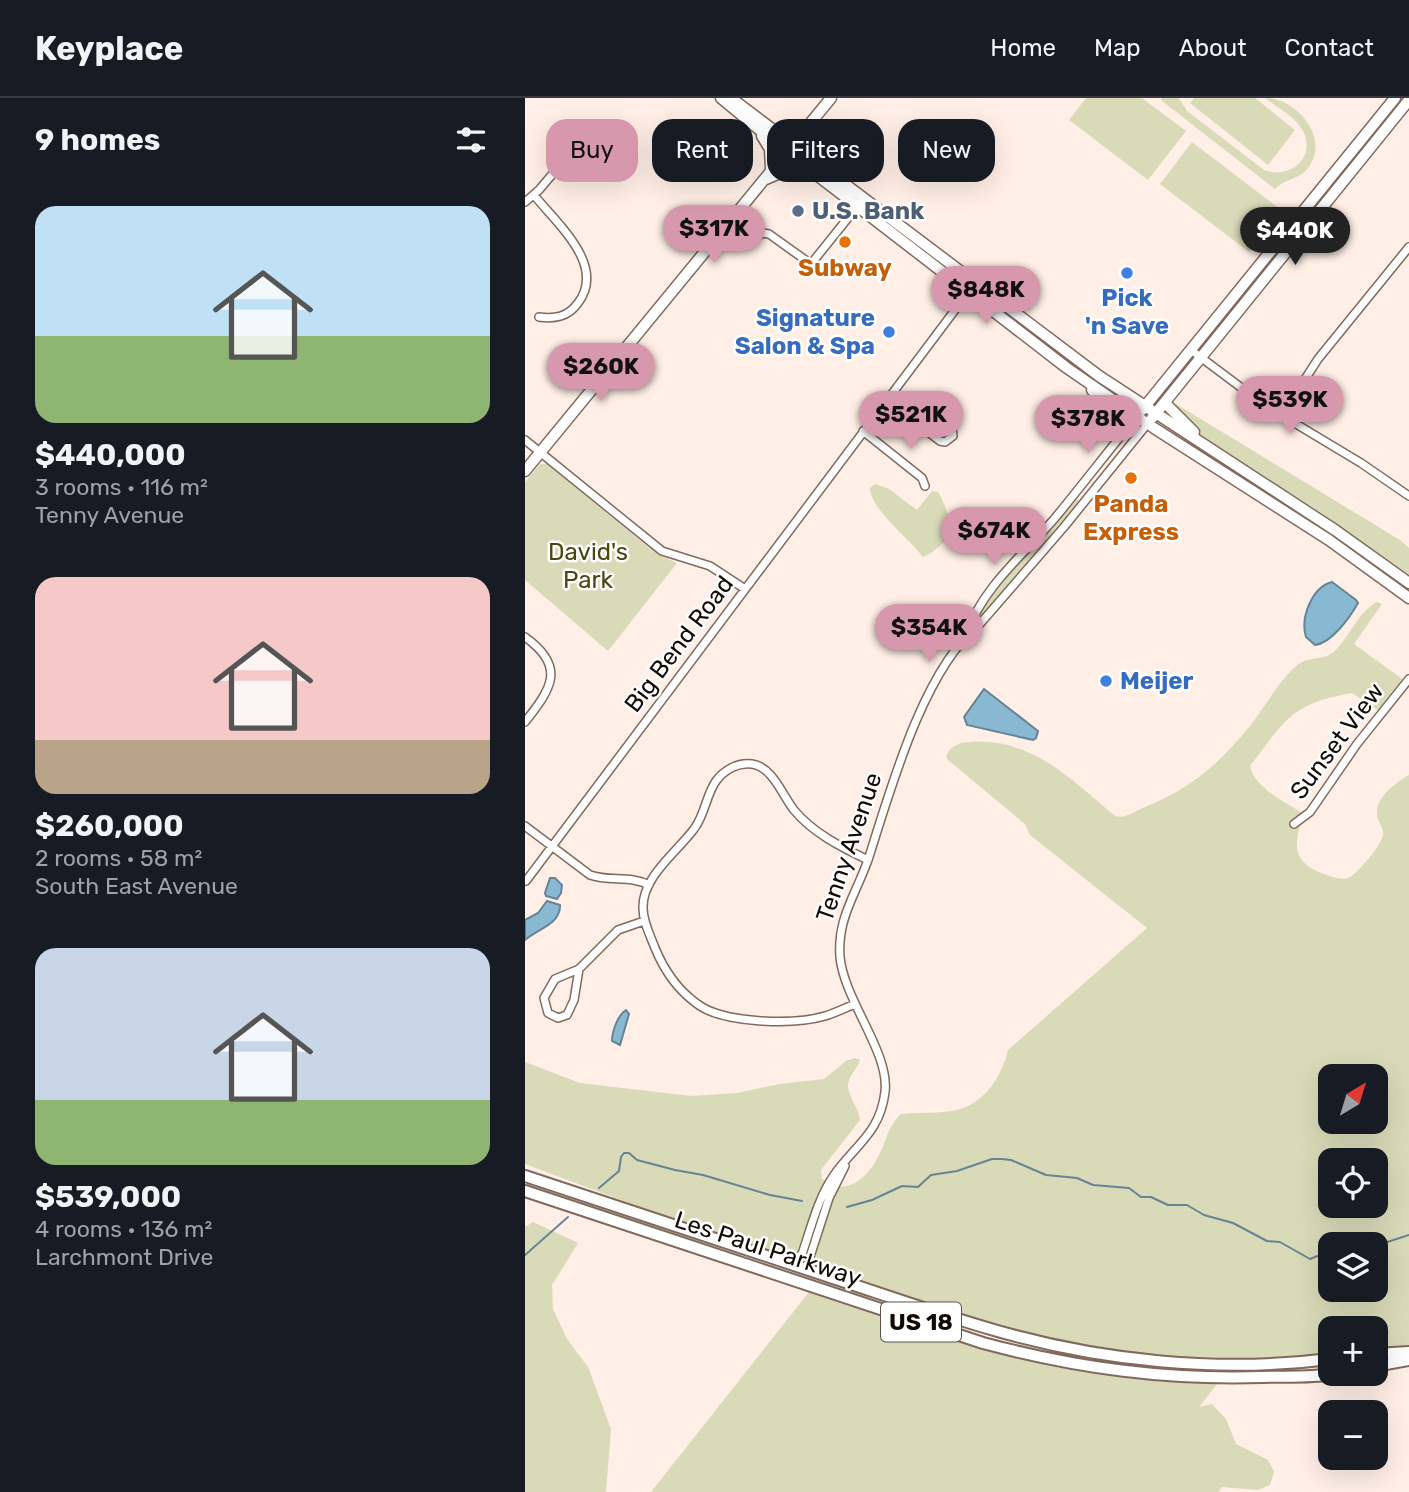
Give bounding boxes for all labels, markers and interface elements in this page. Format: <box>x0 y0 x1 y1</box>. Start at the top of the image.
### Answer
text: Keyplace <box>35 29 183 68</box>
text: Home <box>990 34 1056 62</box>
text: Map <box>1094 34 1141 62</box>
text: About <box>1179 34 1247 62</box>
text: Contact <box>1285 34 1374 62</box>
chip: Buy <box>546 119 638 182</box>
chip: Rent <box>652 119 753 182</box>
chip: Filters <box>767 119 884 182</box>
chip: New <box>898 119 995 182</box>
icon: filters <box>452 121 490 159</box>
text: 9 homes <box>35 122 160 158</box>
place label: U.S. Bank <box>812 197 924 225</box>
marker: U.S. Bank <box>790 203 806 219</box>
pin: $317K <box>665 206 763 265</box>
pin: $440K <box>1246 208 1344 267</box>
text: $317K <box>679 214 749 242</box>
text: $440K <box>1256 216 1334 244</box>
marker: Subway <box>837 234 853 250</box>
icon: home <box>200 252 326 378</box>
place label: Subway <box>798 254 892 282</box>
marker: Pick 'n Save <box>1119 265 1135 281</box>
pin: $848K <box>937 266 1035 326</box>
text: $848K <box>947 275 1025 303</box>
place label: Pick 'n Save <box>1085 284 1169 340</box>
place label: Signature Salon & Spa <box>735 304 875 360</box>
marker: Signature Salon & Spa <box>881 324 897 340</box>
pin: $260K <box>552 344 650 403</box>
text: $260K <box>563 352 639 380</box>
pin: $539K <box>1241 376 1339 436</box>
text: $539K <box>1252 385 1328 413</box>
pin: $521K <box>862 392 960 451</box>
pin: $378K <box>1039 396 1137 455</box>
text: $521K <box>875 400 947 428</box>
text: $378K <box>1051 404 1125 432</box>
text: $440,000 <box>35 437 186 473</box>
marker: Panda Express <box>1123 470 1139 486</box>
text: 3 rooms · 116 m² <box>35 473 208 501</box>
place label: Panda Express <box>1083 490 1179 546</box>
text: Tenny Avenue <box>35 501 184 529</box>
pin: $674K <box>945 508 1043 567</box>
text: $674K <box>958 516 1030 544</box>
park label: David's Park <box>548 538 628 594</box>
street label: Big Bend Road <box>619 570 739 718</box>
pin: $354K <box>880 604 978 664</box>
text: $354K <box>891 613 967 641</box>
icon: home <box>200 623 326 749</box>
place label: Meijer <box>1120 667 1194 695</box>
marker: Meijer <box>1098 673 1114 689</box>
street label: Sunset View <box>1284 677 1390 805</box>
street label: Tenny Avenue <box>810 769 888 925</box>
text: $260,000 <box>35 808 184 844</box>
text: 2 rooms · 58 m² <box>35 844 202 872</box>
text: South East Avenue <box>35 872 238 900</box>
icon: home <box>200 994 326 1120</box>
north arrow <box>1318 1064 1388 1134</box>
map controls <box>1318 1064 1388 1470</box>
button: locate <box>1318 1148 1388 1218</box>
text: $539,000 <box>35 1179 181 1215</box>
street label: Les Paul Parkway <box>671 1206 865 1292</box>
text: 4 rooms · 136 m² <box>35 1215 212 1243</box>
button: layers <box>1318 1232 1388 1302</box>
text: Larchmont Drive <box>35 1243 213 1271</box>
road number: US 18 <box>881 1302 961 1342</box>
button: + <box>1318 1316 1388 1386</box>
button: − <box>1318 1400 1388 1470</box>

